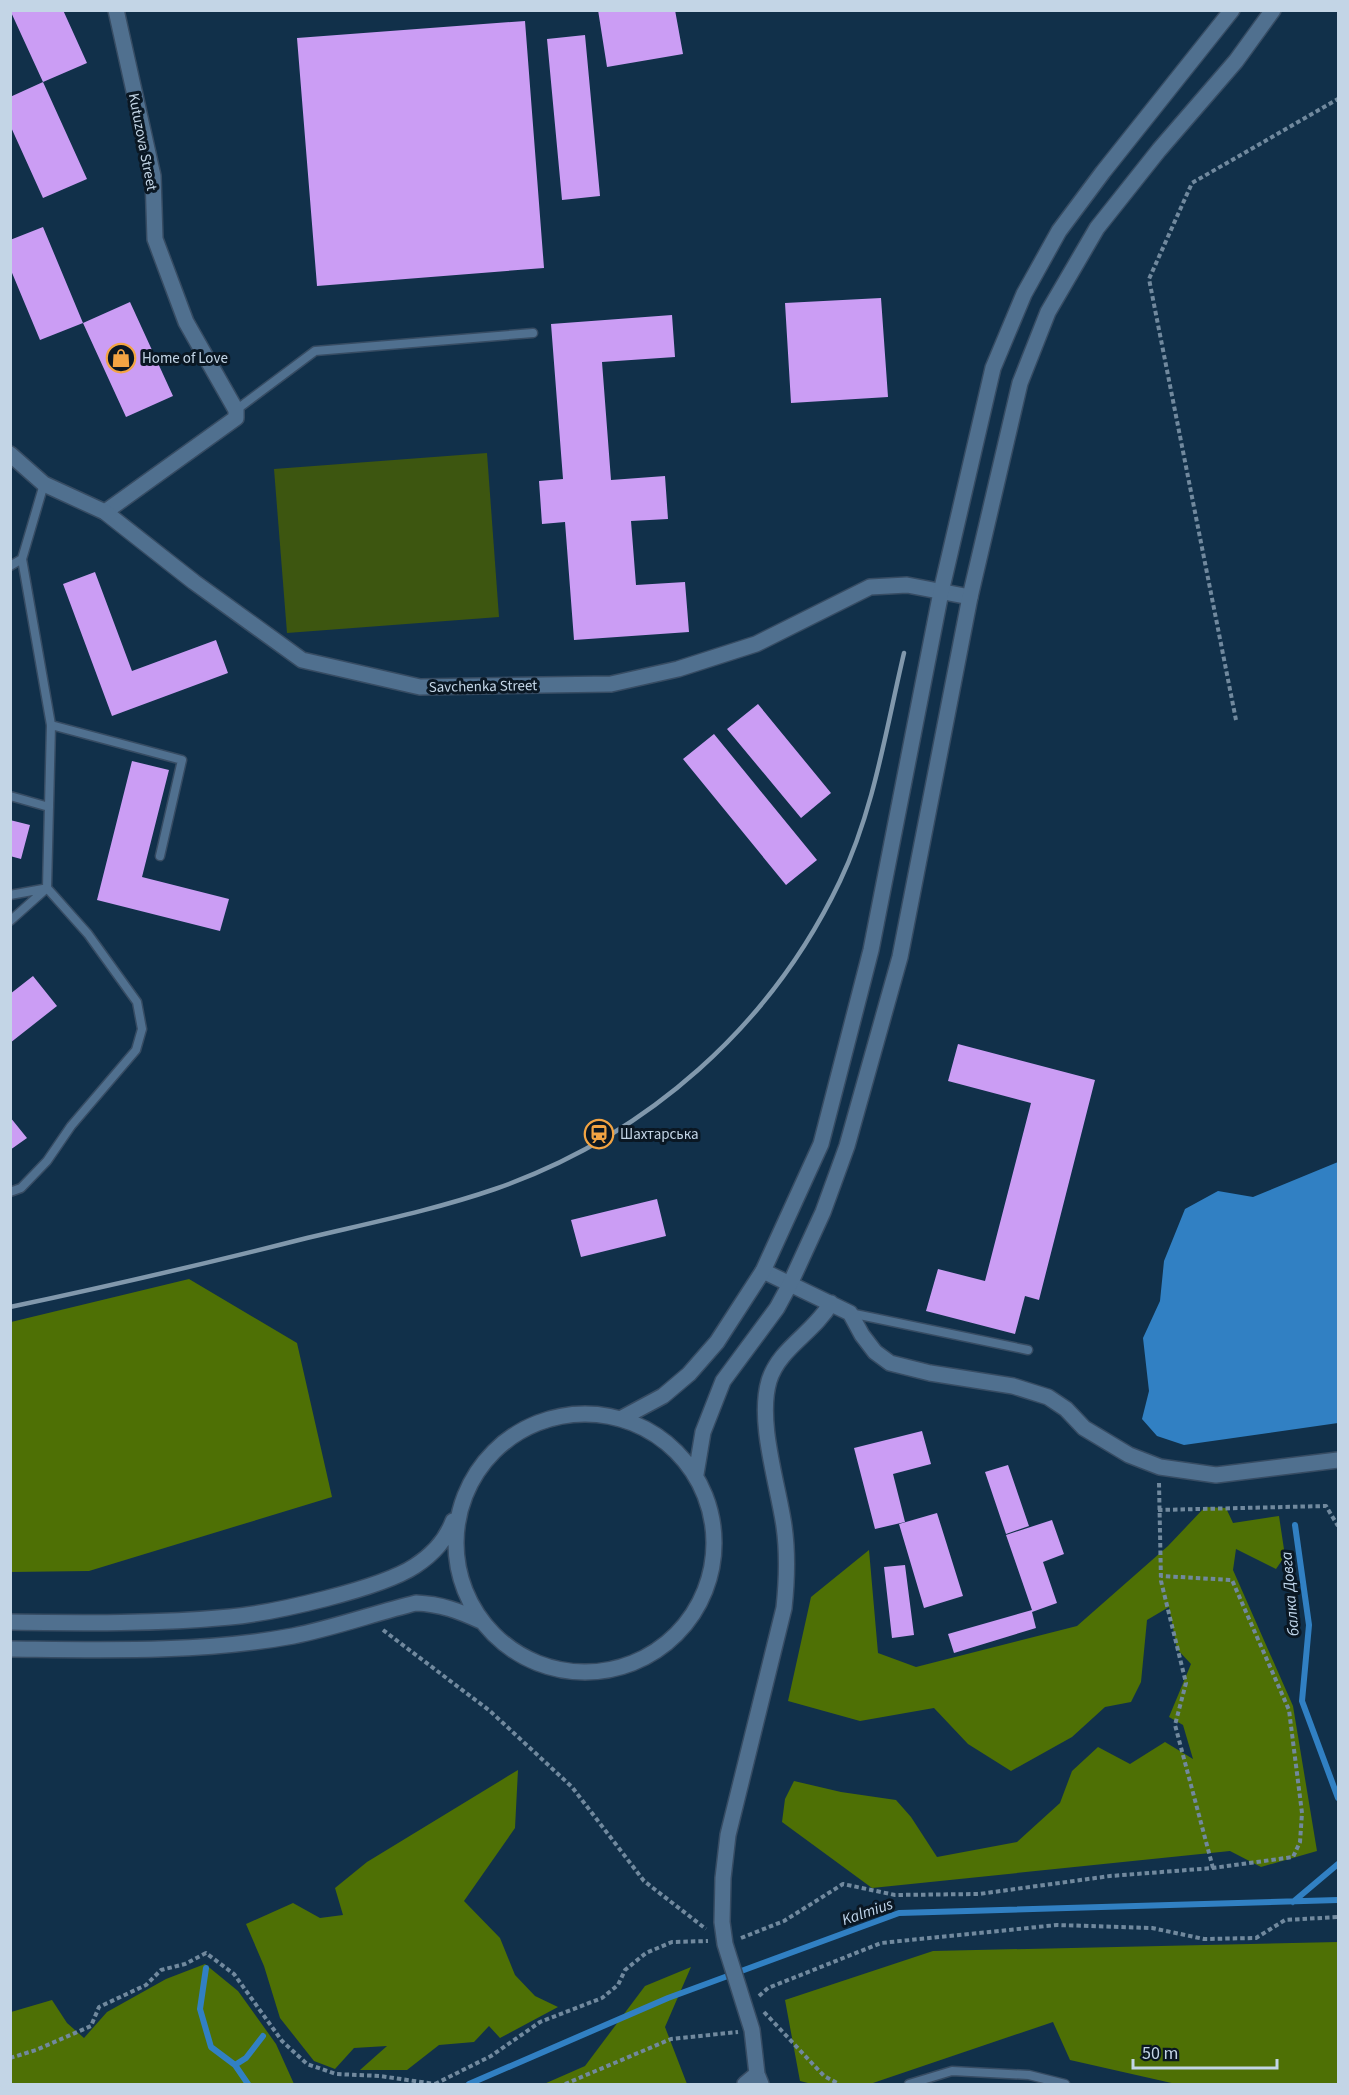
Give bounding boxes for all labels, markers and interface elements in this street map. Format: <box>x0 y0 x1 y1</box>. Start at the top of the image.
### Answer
street label: Kutuzova Street <box>123 91 162 193</box>
shop icon: Home of Love <box>105 342 137 374</box>
place label: Home of Love <box>142 348 228 369</box>
street label: Savchenka Street <box>429 675 537 698</box>
station icon: Шахтарська <box>583 1118 615 1150</box>
place label: Шахтарська <box>620 1124 699 1145</box>
water label: балка Довга <box>1275 1550 1305 1637</box>
water label: Kalmius <box>839 1893 896 1931</box>
scale bar <box>1133 2032 1277 2070</box>
text: 50 m <box>1142 2041 1178 2066</box>

